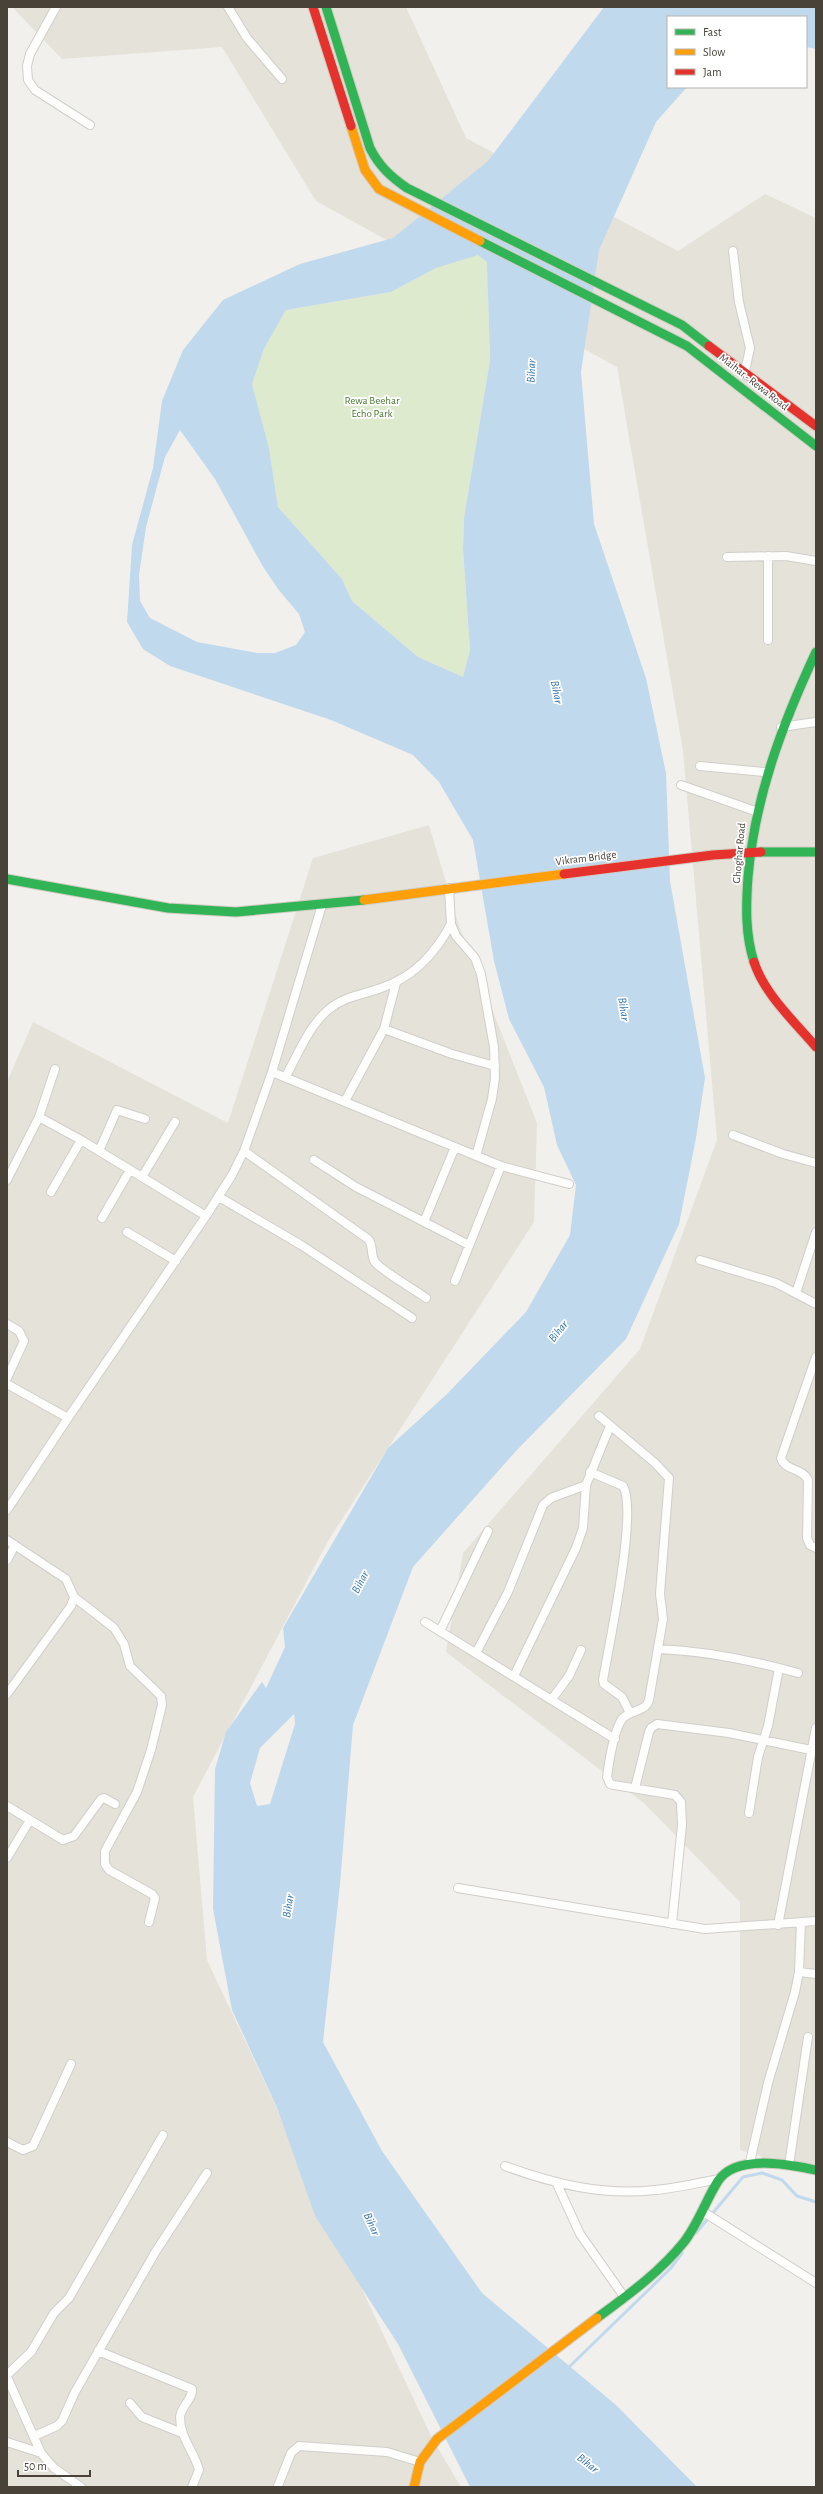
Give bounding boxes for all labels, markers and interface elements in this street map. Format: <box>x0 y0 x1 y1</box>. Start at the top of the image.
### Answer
legend <box>667 16 807 88</box>
text: Fast <box>703 26 722 38</box>
text: Slow <box>703 46 725 58</box>
text: Jam <box>703 66 722 78</box>
street label: Maihar - Rewa Road <box>717 352 791 412</box>
water label: Bihar <box>525 358 537 383</box>
park label: Rewa Beehar Echo Park <box>344 395 400 419</box>
water label: Bihar <box>549 679 565 706</box>
street label: Ghoghar Road <box>731 822 747 884</box>
street label: Vikram Bridge <box>555 849 617 867</box>
water label: Bihar <box>616 996 632 1023</box>
water label: Bihar <box>546 1317 571 1344</box>
water label: Bihar <box>349 1568 371 1595</box>
water label: Bihar <box>280 1892 296 1919</box>
water label: Bihar <box>362 2211 383 2238</box>
water label: Bihar <box>575 2451 602 2476</box>
scale bar <box>18 2452 90 2478</box>
text: 50 m <box>24 2460 47 2472</box>

